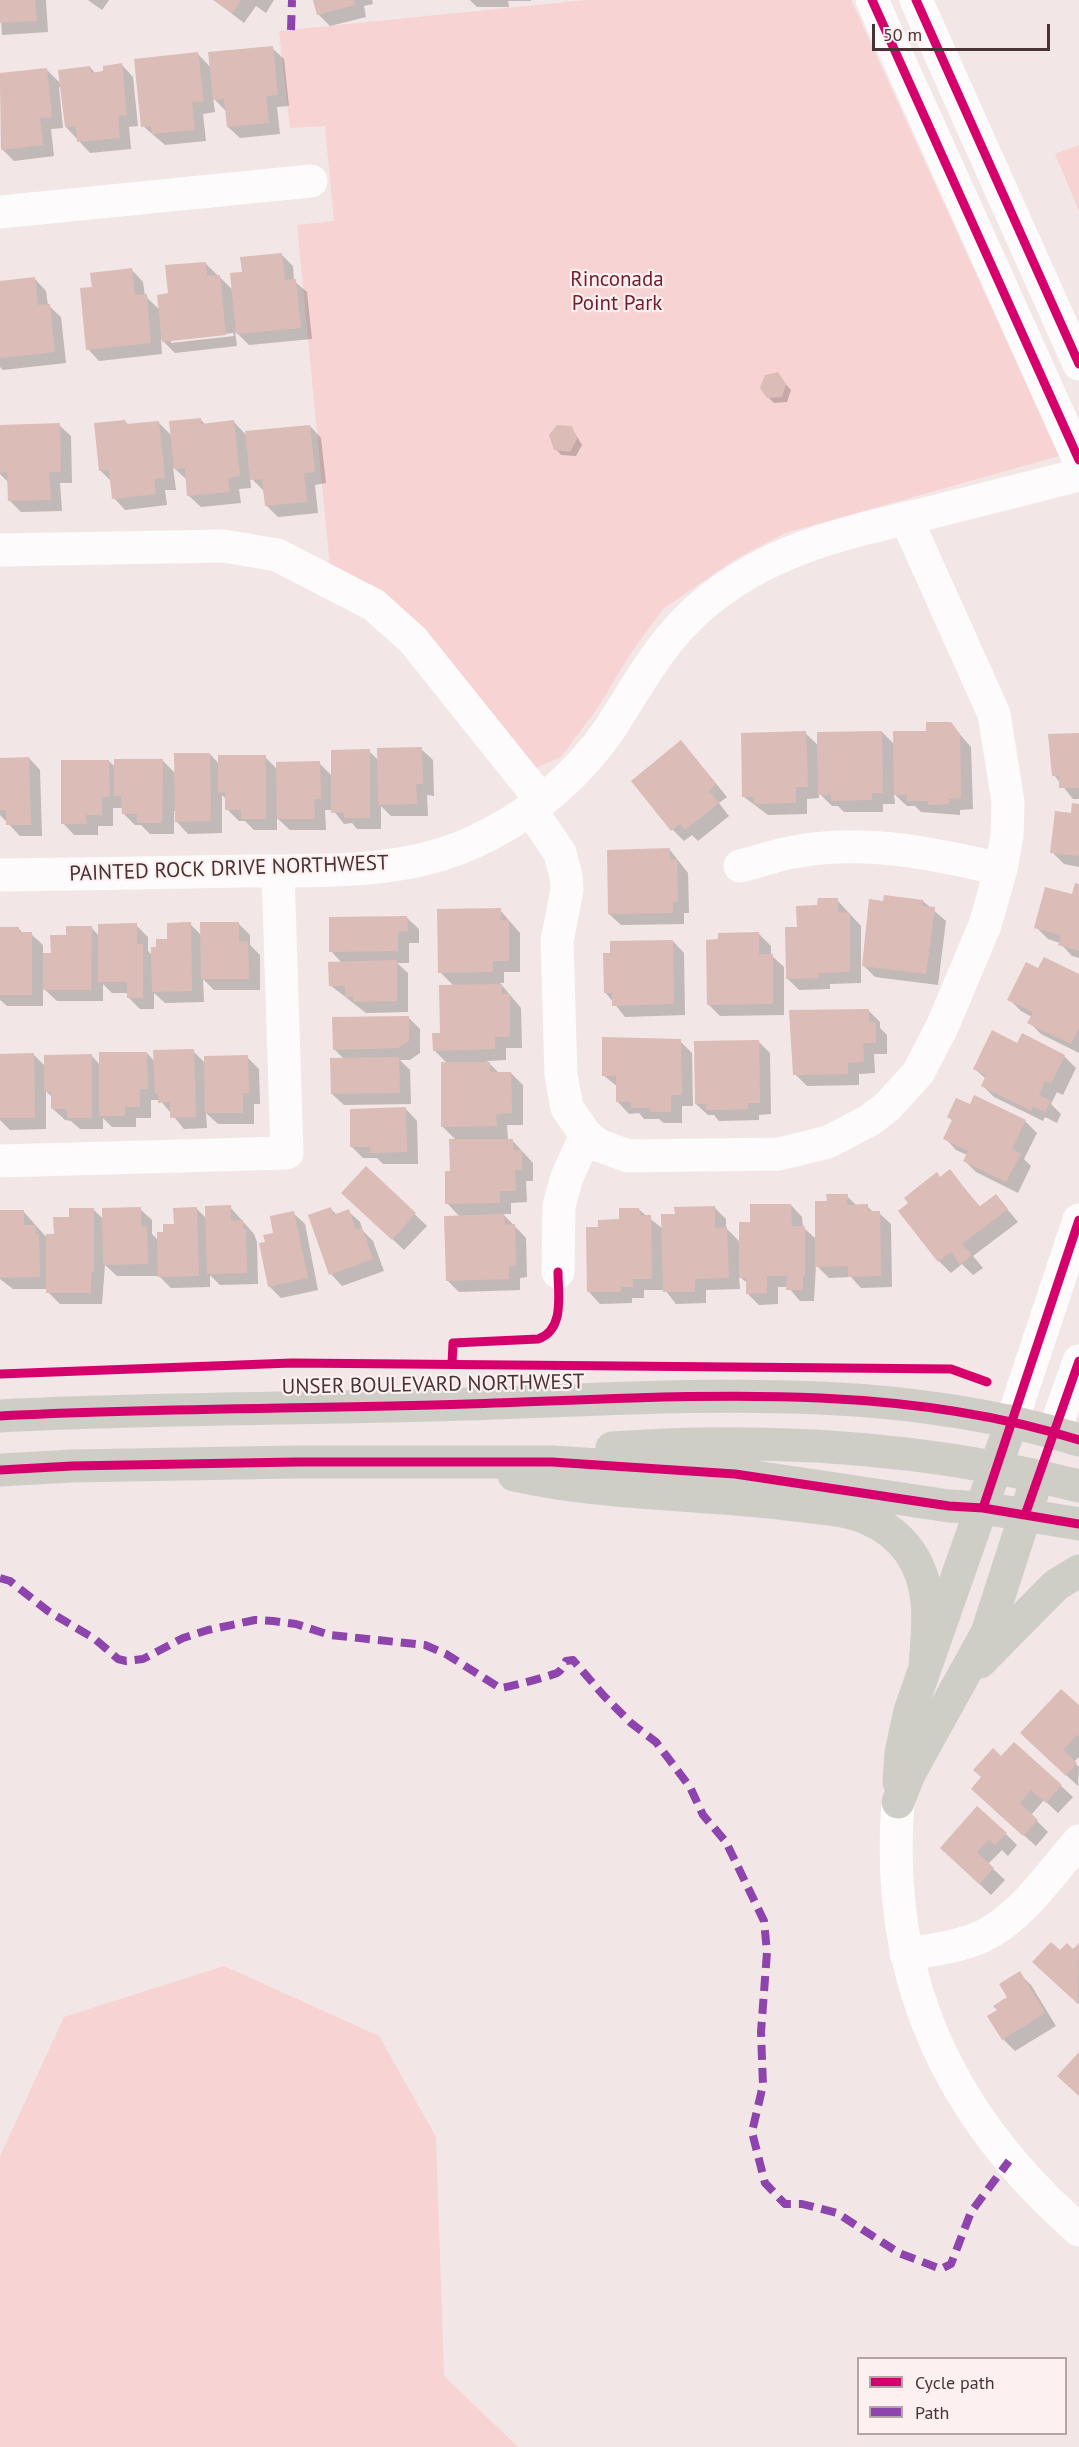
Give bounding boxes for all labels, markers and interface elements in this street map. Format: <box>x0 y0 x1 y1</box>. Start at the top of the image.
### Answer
scale bar <box>875 12 1054 50</box>
text: 50 m <box>883 23 922 46</box>
park label: Rinconada Point Park <box>570 267 664 317</box>
street label: PAINTED ROCK DRIVE NORTHWEST <box>69 851 389 887</box>
street label: UNSER BOULEVARD NORTHWEST <box>281 1370 585 1400</box>
legend <box>857 2357 1067 2435</box>
text: Cycle path <box>915 2371 995 2394</box>
text: Path <box>915 2401 949 2424</box>

